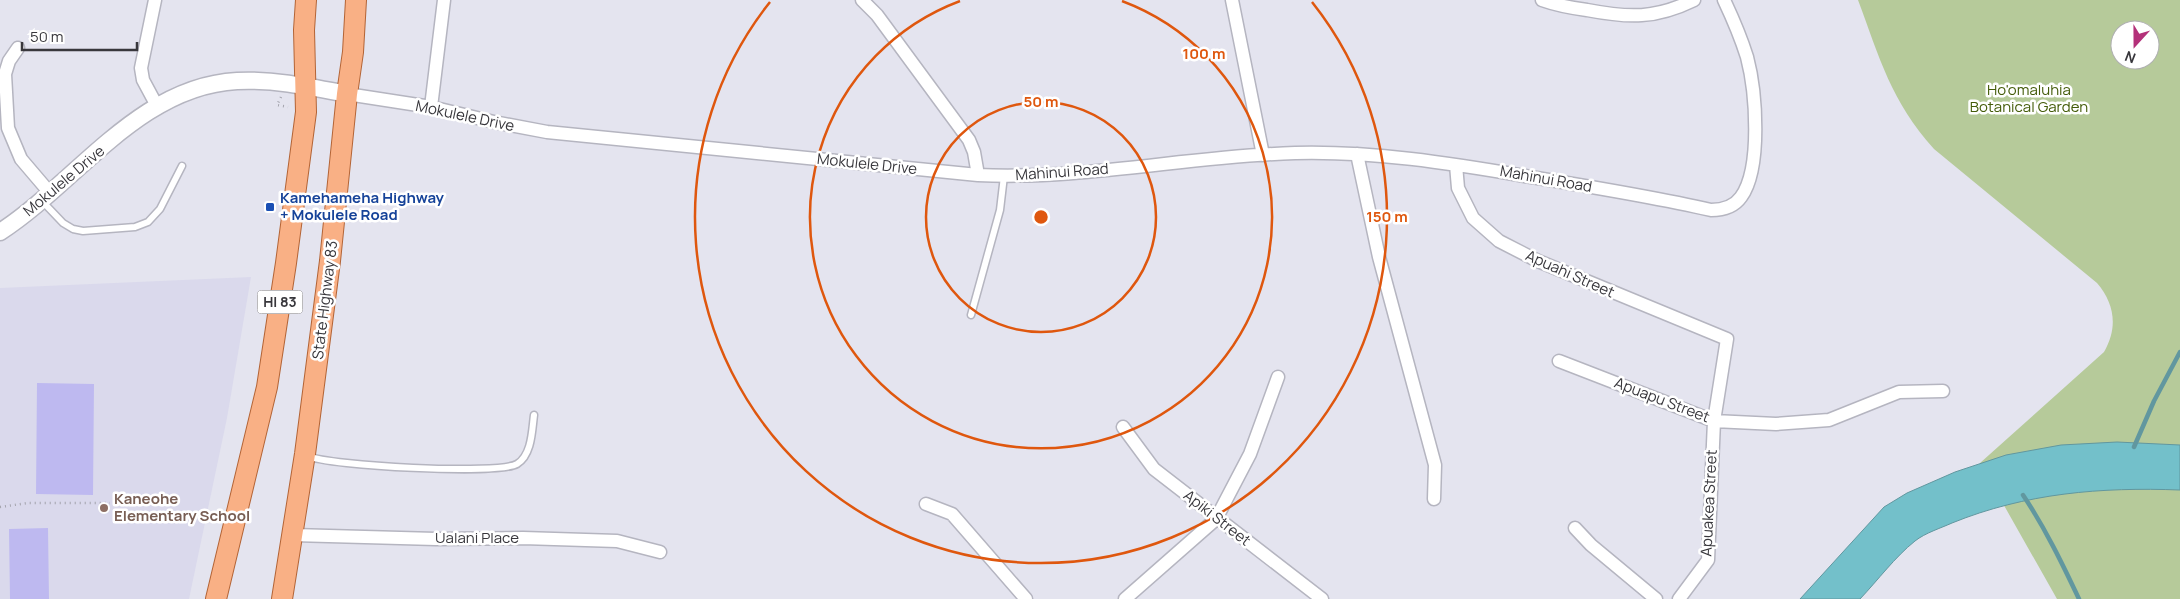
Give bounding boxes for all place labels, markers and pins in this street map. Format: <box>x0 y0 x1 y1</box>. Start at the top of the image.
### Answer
place label: Kamehameha Highway + Mokulele Road <box>280 187 445 225</box>
marker: Kamehameha Highway + Mokulele Road <box>264 201 276 213</box>
centre of rings <box>1032 208 1050 226</box>
place label: Kaneohe Elementary School <box>114 488 250 526</box>
marker: Kaneohe Elementary School <box>98 502 110 514</box>

